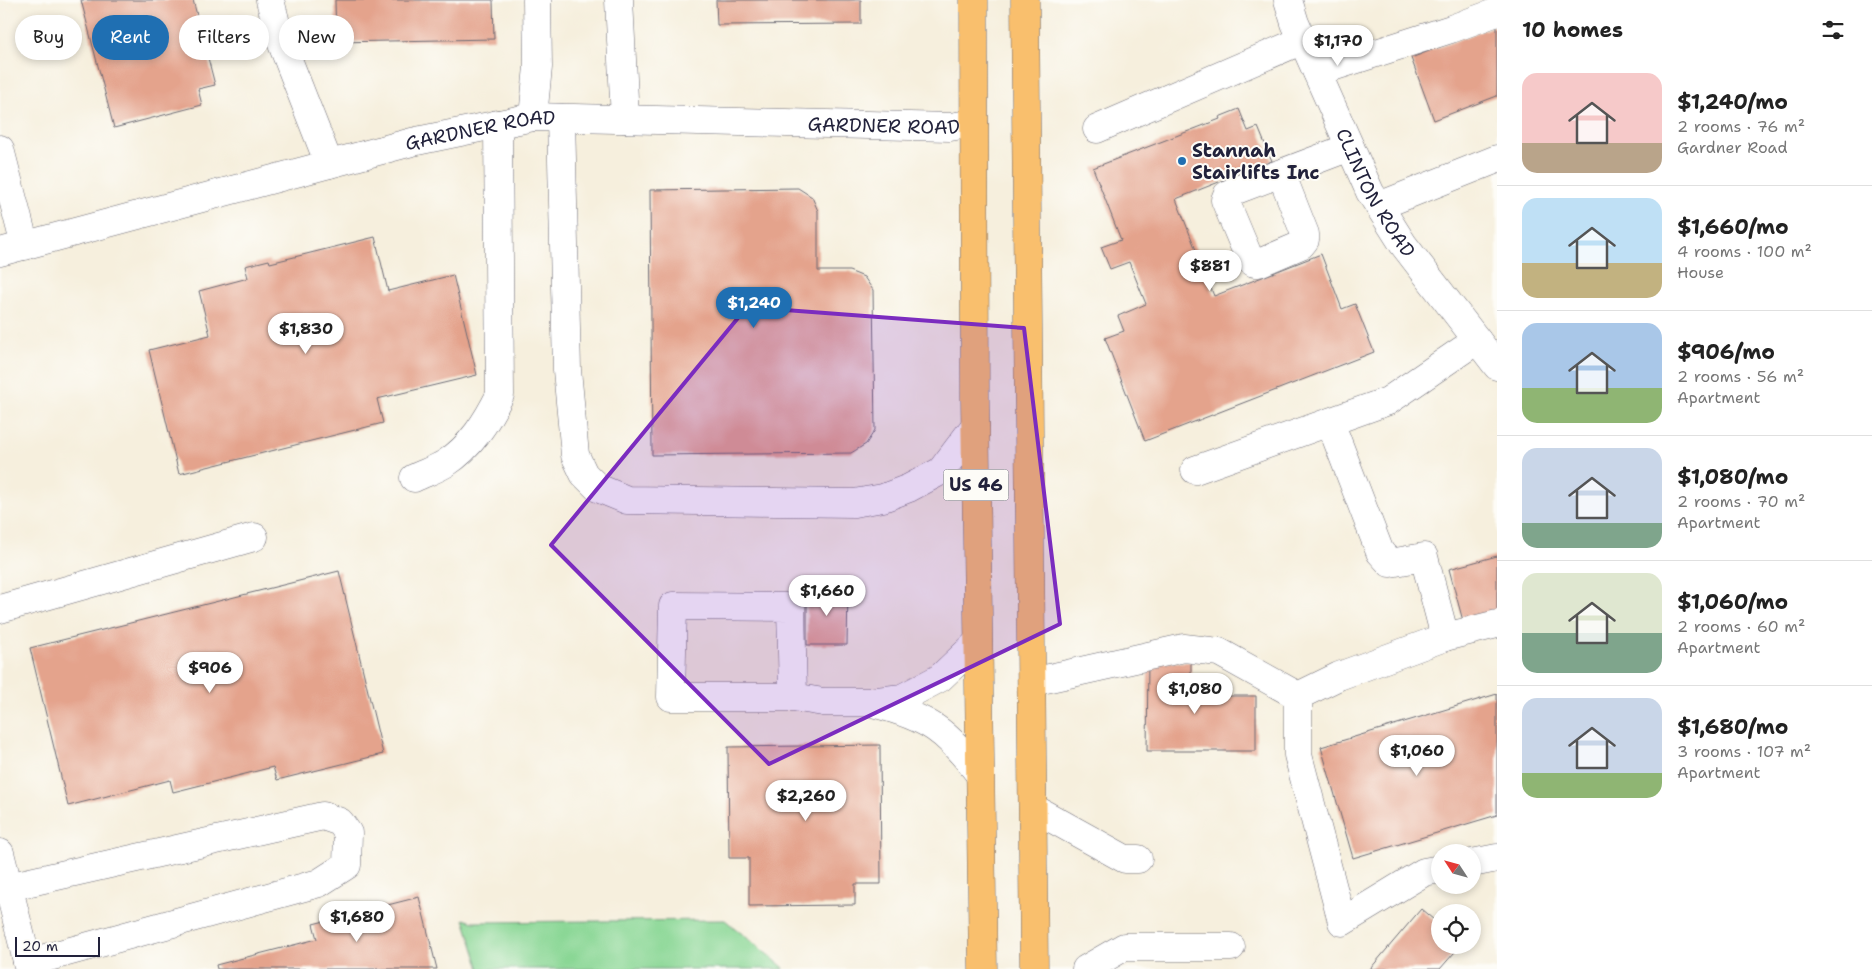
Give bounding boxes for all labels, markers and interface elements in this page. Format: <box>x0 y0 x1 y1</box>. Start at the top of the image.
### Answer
chip: Buy <box>15 15 82 60</box>
chip: Rent <box>92 15 169 60</box>
chip: Filters <box>179 15 269 60</box>
chip: New <box>279 15 354 60</box>
text: 10 homes <box>1522 16 1623 44</box>
icon: filters <box>1819 16 1847 44</box>
pin: $1,170 <box>1297 24 1379 67</box>
text: $1,170 <box>1313 30 1363 51</box>
text: $1,240/mo <box>1677 88 1788 116</box>
icon: home <box>1562 93 1622 153</box>
street label: GARDNER ROAD <box>403 104 556 156</box>
street label: GARDNER ROAD <box>807 111 962 140</box>
text: 2 rooms · 76 m² <box>1677 116 1805 137</box>
street label: CLINTON ROAD <box>1331 124 1421 262</box>
text: Gardner Road <box>1677 137 1788 158</box>
place label: Stannah Stairlifts Inc <box>1192 138 1320 185</box>
marker: Stannah Stairlifts Inc <box>1176 155 1188 167</box>
text: $1,660/mo <box>1677 213 1789 241</box>
icon: home <box>1562 218 1622 278</box>
text: 4 rooms · 100 m² <box>1677 241 1812 262</box>
pin: $881 <box>1180 250 1240 292</box>
text: $881 <box>1190 255 1230 276</box>
text: House <box>1677 262 1724 283</box>
pin: $1,240 <box>713 286 795 329</box>
text: $1,240 <box>727 292 781 313</box>
pin: $1,830 <box>265 312 347 355</box>
text: $1,830 <box>279 318 333 339</box>
text: $906/mo <box>1677 338 1775 366</box>
icon: home <box>1562 343 1622 403</box>
text: 2 rooms · 56 m² <box>1677 366 1804 387</box>
text: Apartment <box>1677 387 1760 408</box>
text: $1,080/mo <box>1677 463 1788 491</box>
icon: home <box>1562 468 1622 528</box>
road number: US 46 <box>944 470 1008 500</box>
text: 2 rooms · 70 m² <box>1677 491 1805 512</box>
text: Apartment <box>1677 512 1760 533</box>
pin: $1,660 <box>786 574 868 617</box>
text: $1,660 <box>800 580 854 601</box>
text: $1,060/mo <box>1677 588 1788 616</box>
icon: home <box>1562 593 1622 653</box>
text: 2 rooms · 60 m² <box>1677 616 1805 637</box>
text: Apartment <box>1677 637 1760 658</box>
pin: $906 <box>180 652 240 694</box>
text: $906 <box>188 657 232 678</box>
pin: $1,080 <box>1154 672 1236 715</box>
text: $1,080 <box>1168 678 1222 699</box>
text: $1,680/mo <box>1677 713 1788 741</box>
icon: home <box>1562 718 1622 778</box>
pin: $1,060 <box>1376 734 1458 777</box>
text: $1,060 <box>1390 740 1444 761</box>
text: 3 rooms · 107 m² <box>1677 741 1811 762</box>
text: Apartment <box>1677 762 1760 783</box>
pin: $2,260 <box>765 780 847 822</box>
text: $2,260 <box>776 785 836 806</box>
north arrow <box>1431 844 1481 894</box>
map controls <box>1431 844 1481 954</box>
pin: $1,680 <box>316 900 398 943</box>
button: locate <box>1431 904 1481 954</box>
text: $1,680 <box>330 906 384 927</box>
scale bar <box>15 934 100 957</box>
text: 20 m <box>22 937 58 955</box>

